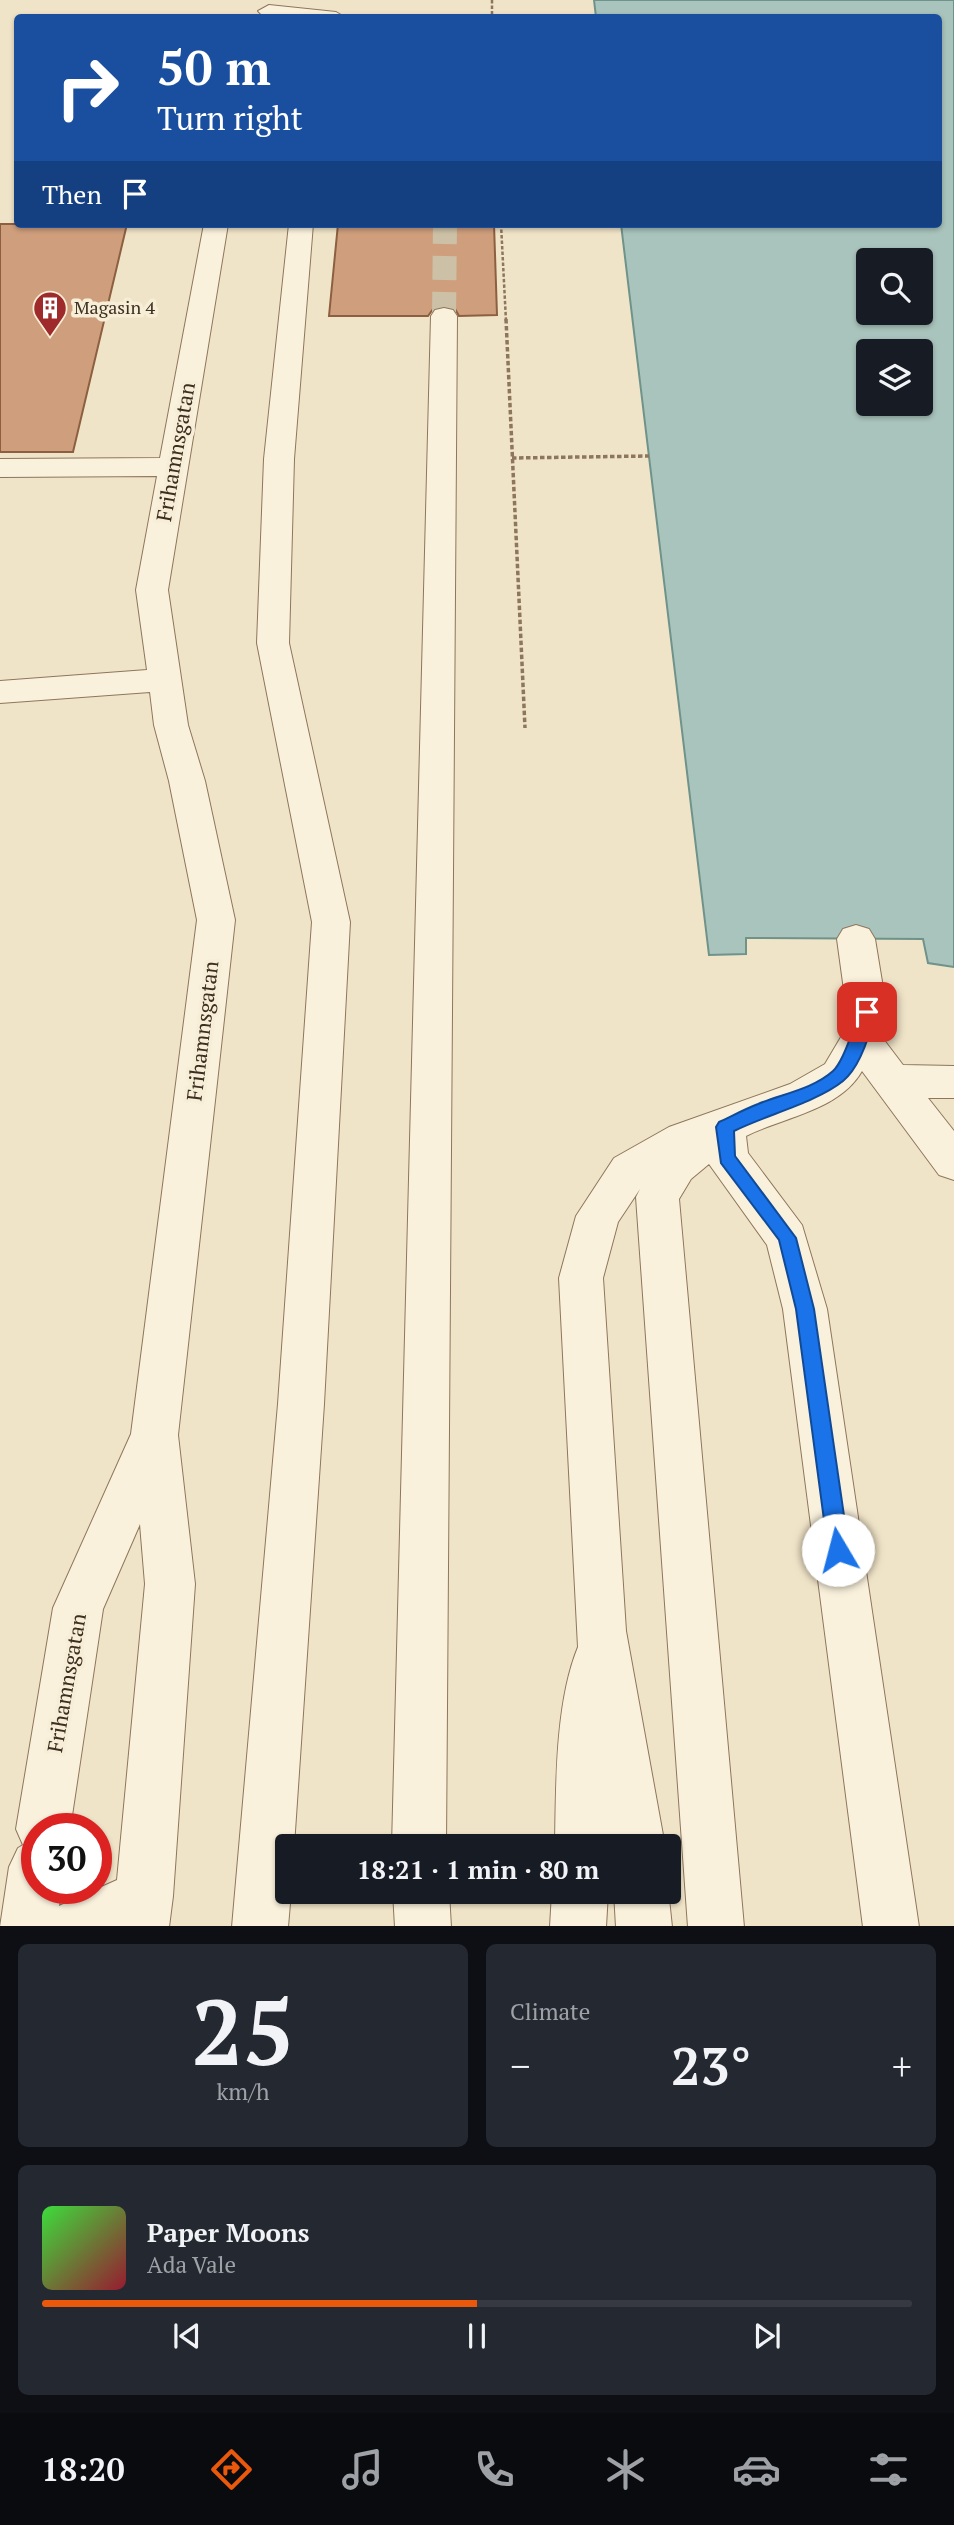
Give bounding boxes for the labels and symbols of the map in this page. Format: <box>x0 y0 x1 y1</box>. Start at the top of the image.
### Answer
building icon: Magasin 4 <box>31 289 69 338</box>
place label: Magasin 4 <box>74 295 156 319</box>
street label: Frihamnsgatan <box>149 379 201 524</box>
street label: Frihamnsgatan <box>180 959 225 1103</box>
pin <box>837 982 897 1042</box>
position arrow <box>801 1513 875 1587</box>
street label: Frihamnsgatan <box>40 1610 92 1755</box>
speed limit sign: 30 <box>21 1813 112 1904</box>

